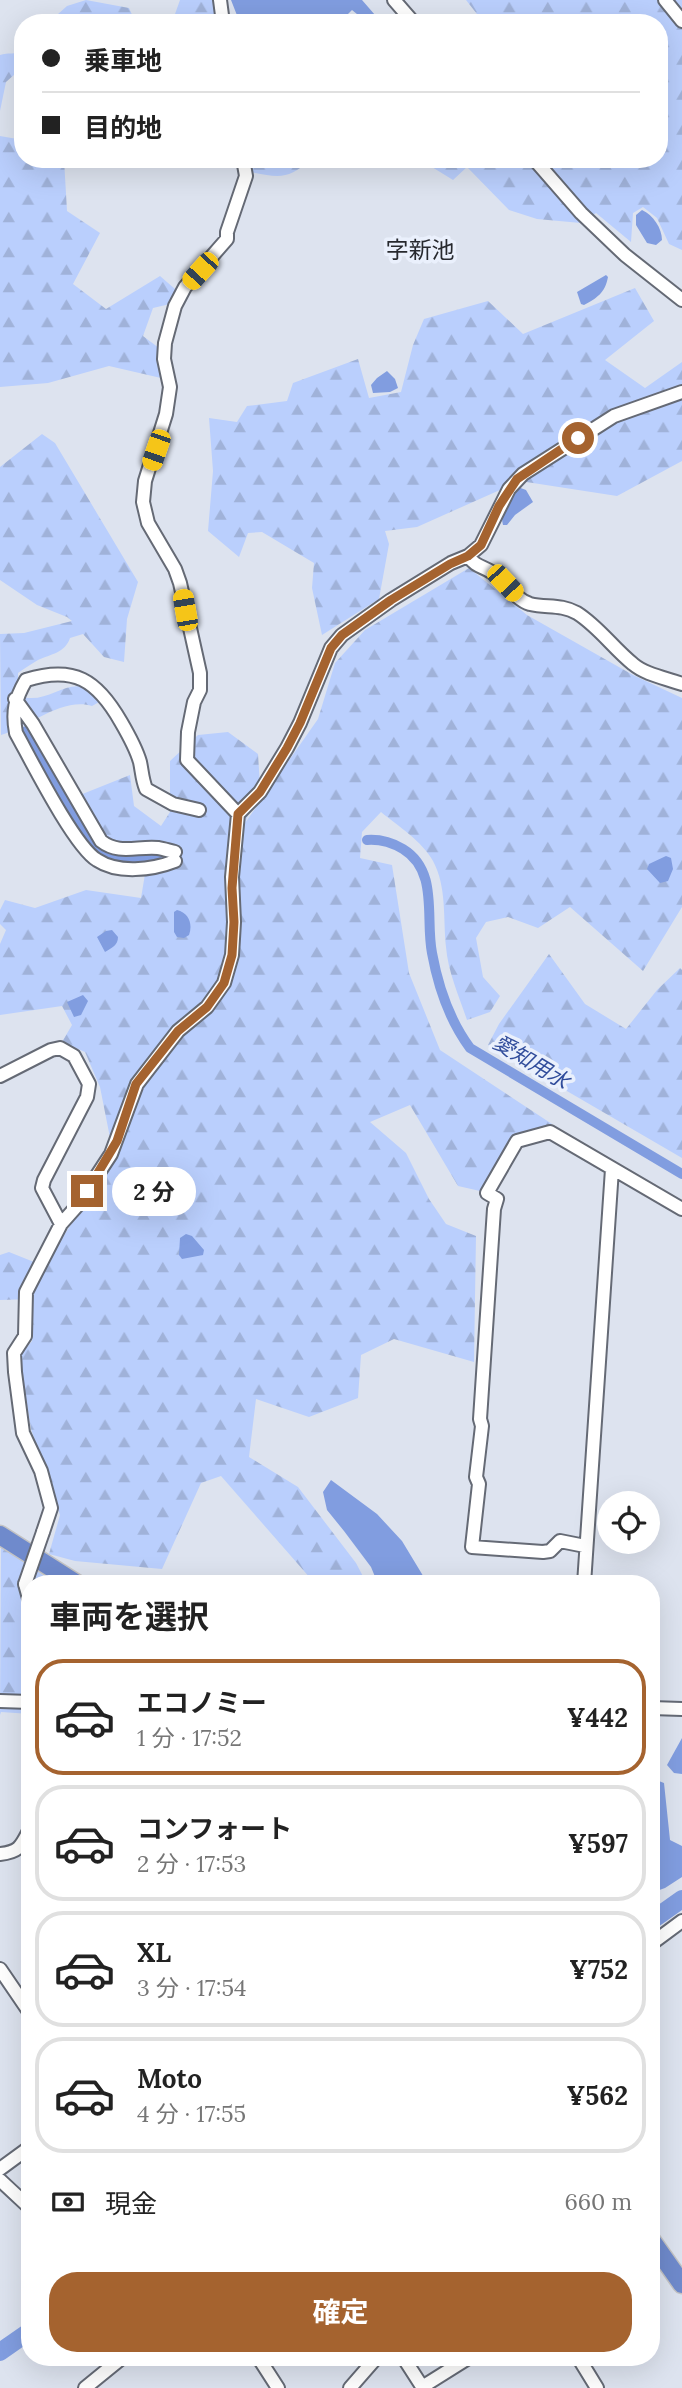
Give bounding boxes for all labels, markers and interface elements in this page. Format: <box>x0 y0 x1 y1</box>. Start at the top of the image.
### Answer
text: 乗車地 <box>84 44 162 77</box>
text: 目的地 <box>84 111 162 144</box>
district label: 字新池 <box>386 235 455 264</box>
car <box>179 248 222 294</box>
route start <box>562 422 594 454</box>
car <box>140 427 173 473</box>
car <box>483 560 528 606</box>
car <box>172 587 199 633</box>
water label: 愛知用水 <box>488 1028 576 1096</box>
callout: 2 分 <box>112 1166 196 1216</box>
route end <box>71 1175 103 1207</box>
text: 2 分 <box>133 1177 175 1206</box>
map controls <box>597 1491 660 1554</box>
button: locate <box>597 1491 660 1554</box>
text: 車両を選択 <box>49 1596 209 1637</box>
icon: car <box>53 1686 116 1749</box>
text: エコノミー <box>137 1686 267 1719</box>
text: ¥442 <box>567 1701 628 1734</box>
text: 1 分 · 17:52 <box>137 1723 242 1752</box>
icon: car <box>53 1812 116 1875</box>
text: コンフォート <box>137 1812 292 1845</box>
text: ¥597 <box>568 1827 628 1860</box>
text: 2 分 · 17:53 <box>137 1849 246 1878</box>
text: XL <box>137 1936 171 1969</box>
icon: car <box>53 1938 116 2001</box>
text: ¥752 <box>569 1953 628 1986</box>
text: 3 分 · 17:54 <box>137 1973 246 2002</box>
text: Moto <box>137 2062 202 2095</box>
icon: car <box>53 2064 116 2127</box>
text: ¥562 <box>566 2079 628 2112</box>
text: 4 分 · 17:55 <box>137 2099 246 2128</box>
icon: cash <box>49 2183 87 2221</box>
text: 現金 <box>105 2187 157 2220</box>
text: 660 m <box>565 2187 632 2216</box>
button: 確定 <box>49 2272 632 2352</box>

